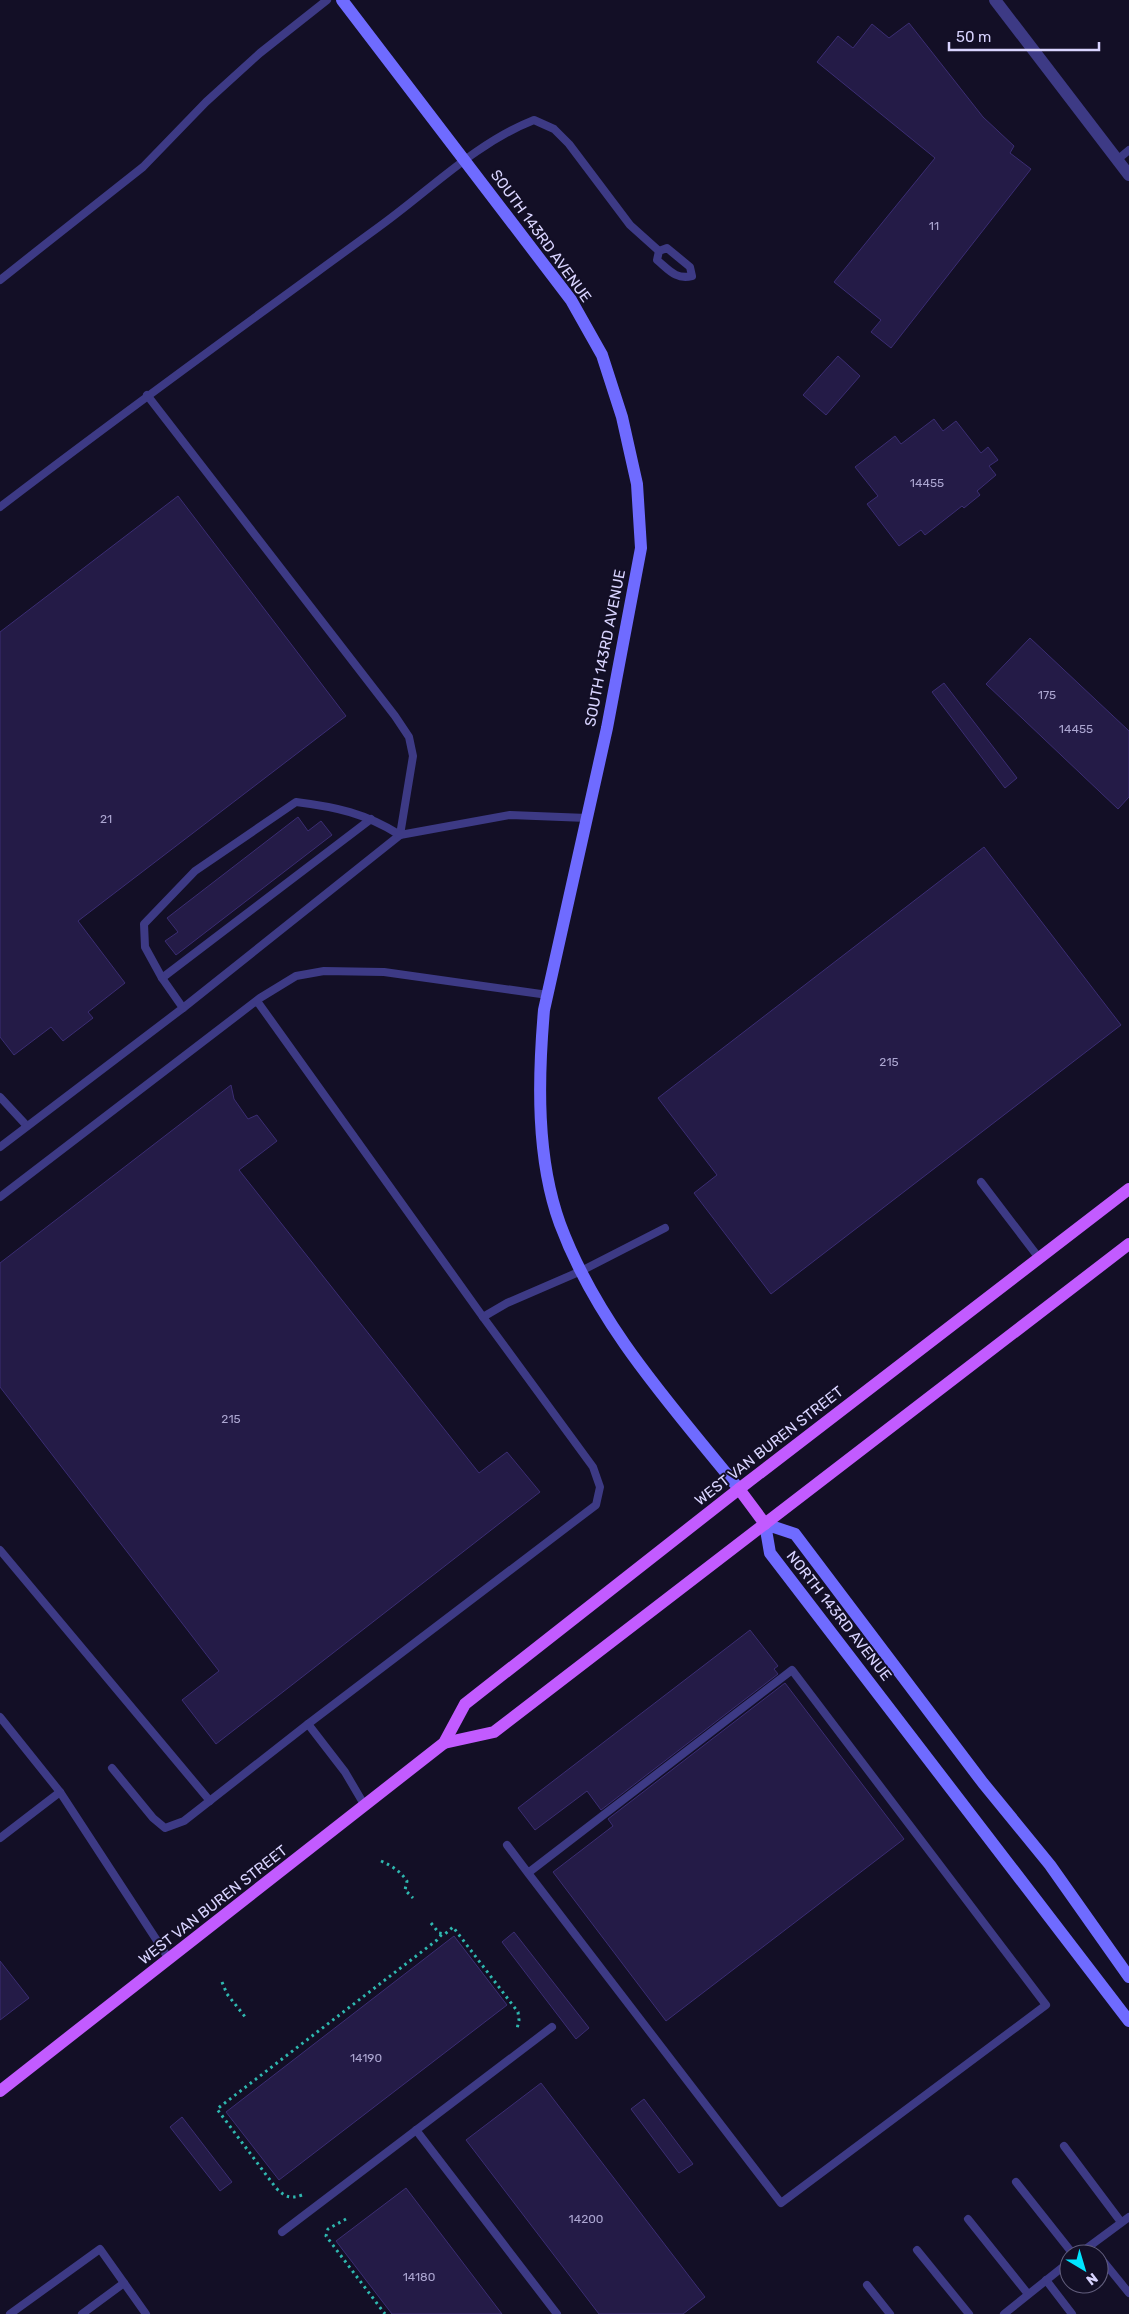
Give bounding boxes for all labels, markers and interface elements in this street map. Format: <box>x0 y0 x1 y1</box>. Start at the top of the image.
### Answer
scale bar <box>949 20 1099 52</box>
text: 50 m <box>956 28 991 46</box>
street label: SOUTH 143RD AVENUE <box>487 166 595 306</box>
house number: 11 <box>929 219 939 233</box>
house number: 14455 <box>910 476 944 490</box>
street label: SOUTH 143RD AVENUE <box>581 568 629 728</box>
house number: 175 <box>1038 688 1056 702</box>
house number: 14455 <box>1059 722 1093 736</box>
house number: 21 <box>100 812 112 826</box>
house number: 215 <box>879 1055 899 1069</box>
street label: WEST VAN BUREN STREET <box>691 1382 847 1510</box>
house number: 215 <box>221 1412 241 1426</box>
street label: NORTH 143RD AVENUE <box>783 1547 895 1685</box>
street label: WEST VAN BUREN STREET <box>135 1841 291 1969</box>
house number: 14190 <box>350 2051 382 2065</box>
house number: 14200 <box>569 2212 603 2226</box>
north arrow <box>1059 2244 1109 2294</box>
text: N <box>1082 2269 1101 2289</box>
house number: 14180 <box>403 2270 435 2284</box>

